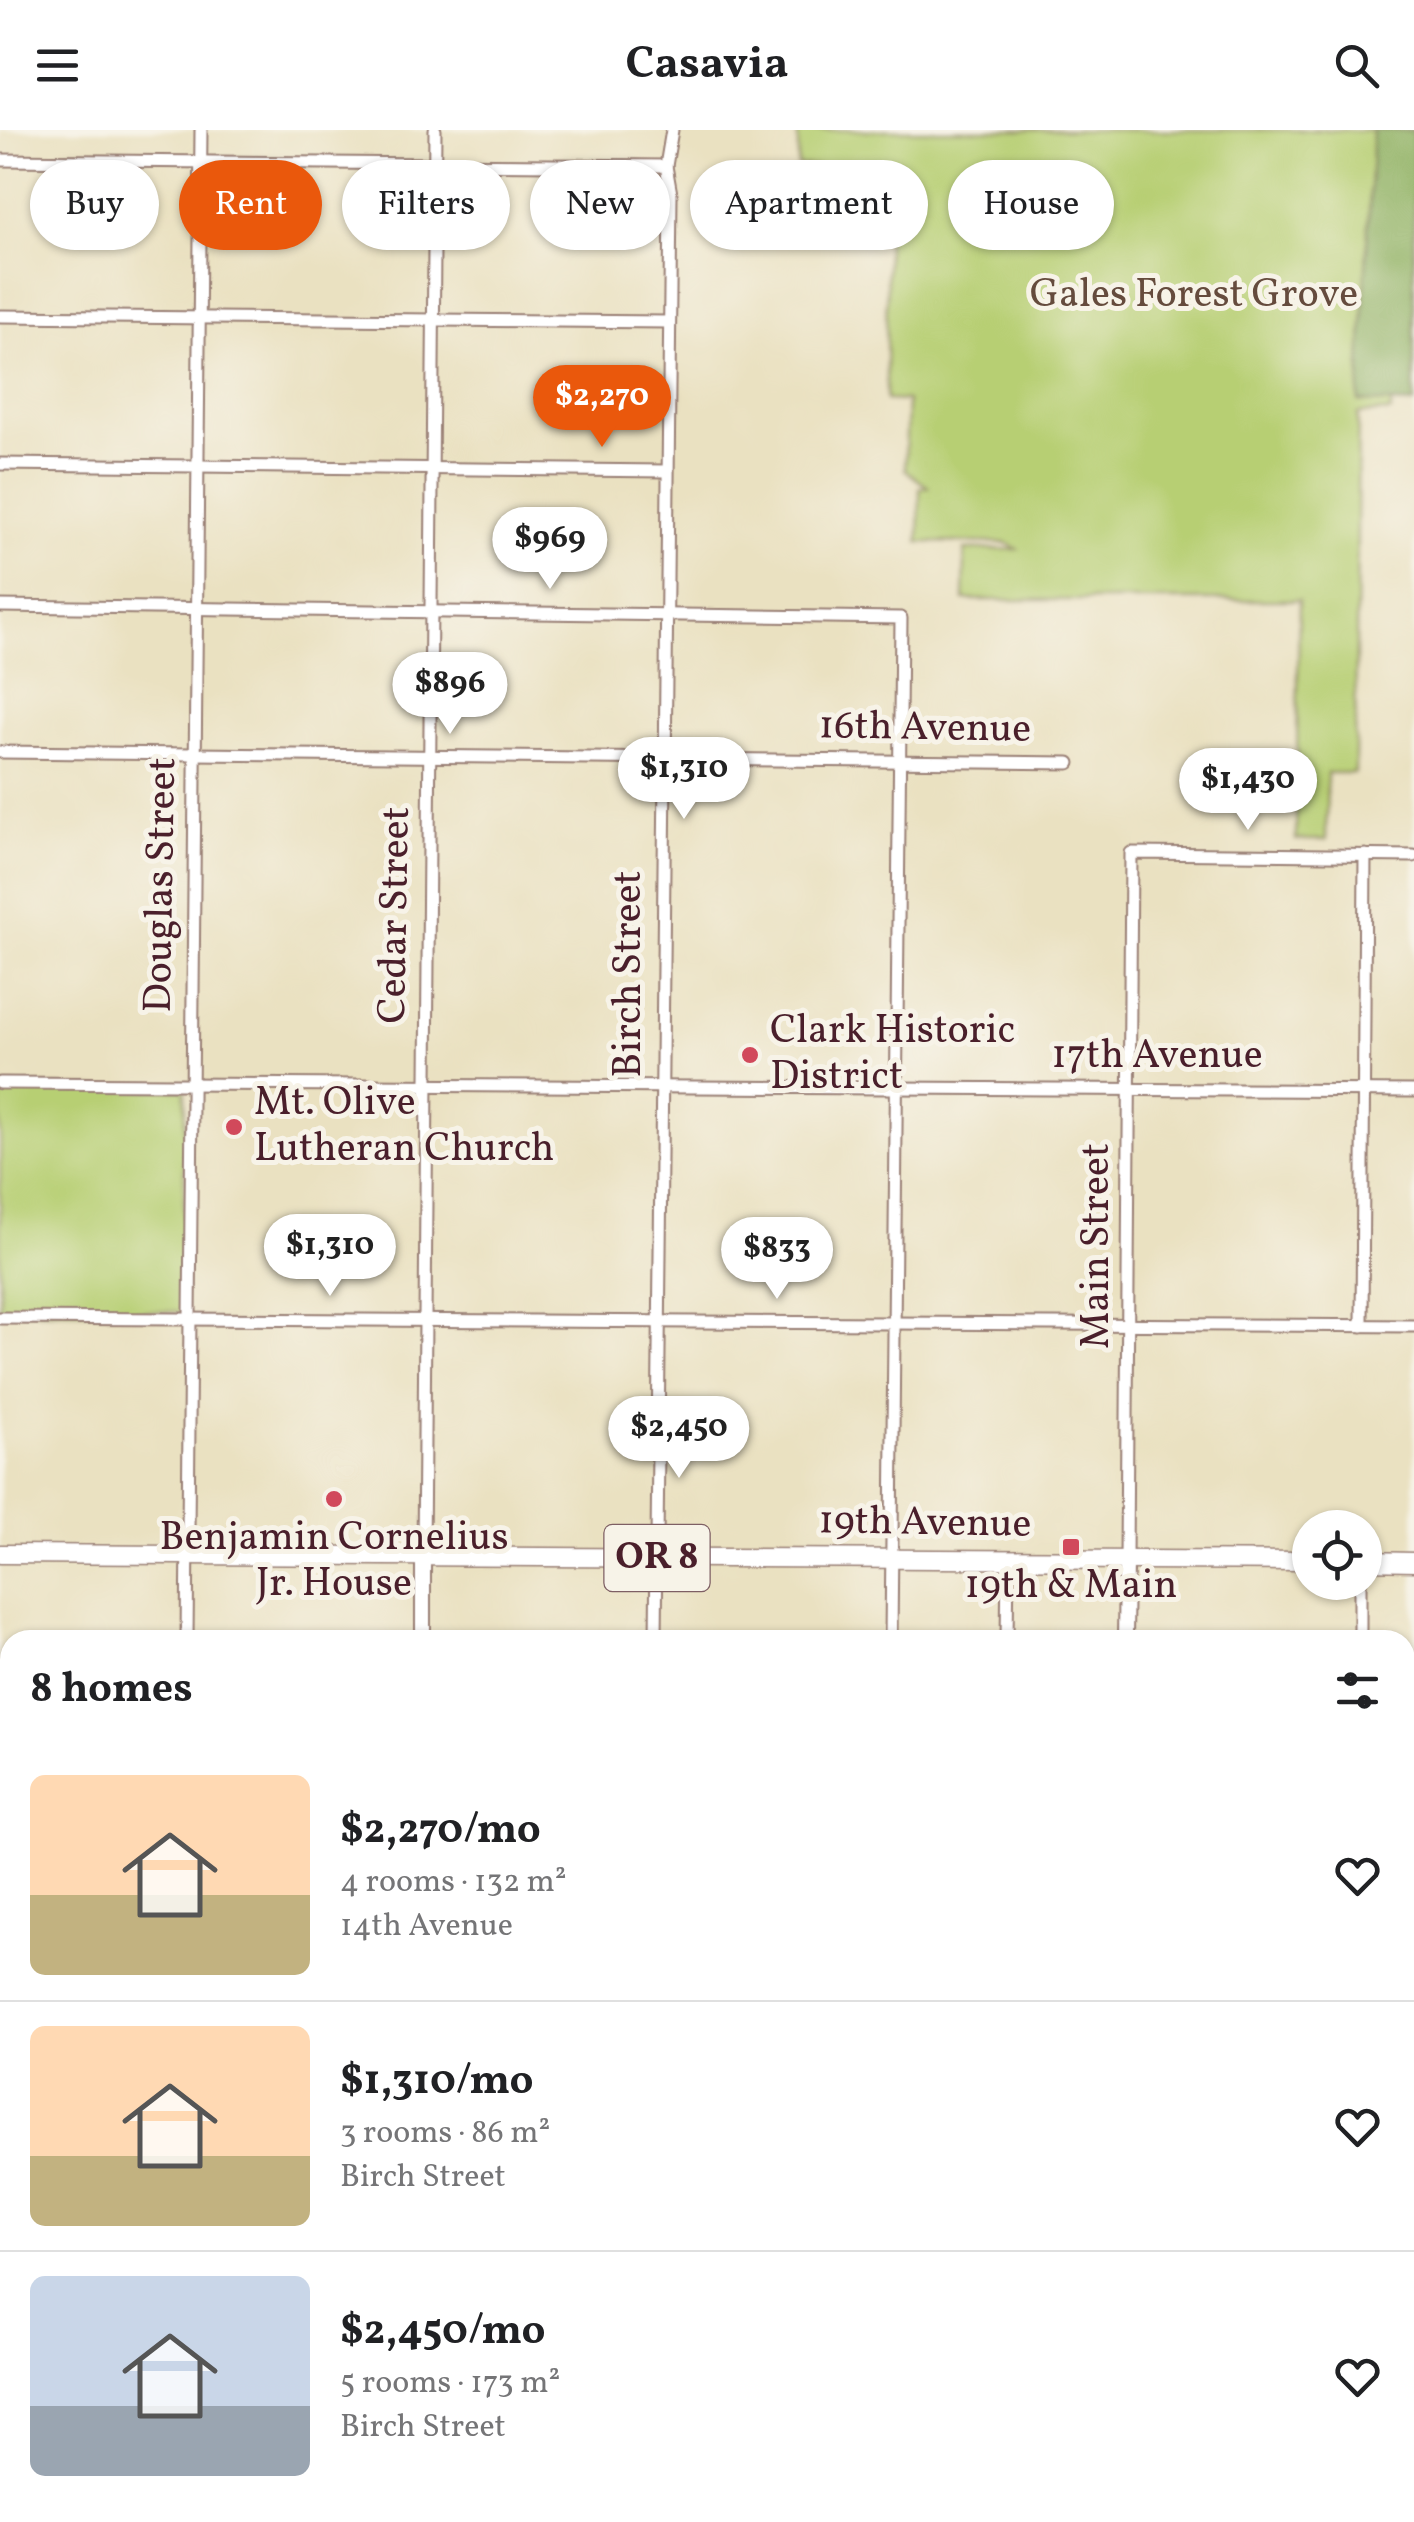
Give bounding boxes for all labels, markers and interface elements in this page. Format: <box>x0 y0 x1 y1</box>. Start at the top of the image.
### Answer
text: Casavia <box>625 34 789 97</box>
icon: menu <box>30 38 85 93</box>
icon: search <box>1329 38 1384 93</box>
chip: Buy <box>30 160 159 250</box>
chip: Rent <box>179 160 322 250</box>
chip: Filters <box>342 160 510 250</box>
chip: New <box>530 160 670 250</box>
chip: Apartment <box>690 160 928 250</box>
chip: House <box>948 160 1114 250</box>
park label: Gales Forest Grove <box>1030 268 1358 324</box>
pin: $2,270 <box>521 365 683 450</box>
text: $2,270 <box>555 375 649 419</box>
pin: $969 <box>491 507 609 592</box>
text: $969 <box>514 517 586 561</box>
pin: $896 <box>391 652 509 737</box>
text: $896 <box>414 662 486 706</box>
street label: 16th Avenue <box>818 699 1032 759</box>
pin: $1,310 <box>603 737 765 822</box>
text: $1,310 <box>640 747 728 791</box>
pin: $1,430 <box>1167 748 1329 833</box>
street label: Douglas Street <box>132 757 192 1013</box>
text: $1,430 <box>1201 758 1295 802</box>
street label: Cedar Street <box>366 806 426 1024</box>
street label: Birch Street <box>602 870 658 1078</box>
place label: Clark Historic District <box>770 1004 1015 1106</box>
street label: 17th Avenue <box>1051 1029 1263 1085</box>
marker: Clark Historic District <box>739 1044 761 1066</box>
place label: Mt. Olive Lutheran Church <box>254 1076 554 1178</box>
marker: Mt. Olive Lutheran Church <box>223 1116 245 1138</box>
street label: Main Street <box>1070 1143 1126 1349</box>
pin: $1,310 <box>249 1214 411 1299</box>
pin: $833 <box>718 1217 836 1302</box>
text: $1,310 <box>286 1224 374 1268</box>
text: $833 <box>743 1227 811 1271</box>
pin: $2,450 <box>598 1396 760 1481</box>
text: $2,450 <box>630 1406 728 1450</box>
marker: Benjamin Cornelius Jr. House <box>323 1488 345 1510</box>
street label: 19th Avenue <box>818 1494 1032 1554</box>
map controls <box>1292 1510 1382 1600</box>
button: locate <box>1292 1510 1382 1600</box>
place label: Benjamin Cornelius Jr. House <box>160 1511 509 1613</box>
road number: OR 8 <box>604 1525 710 1591</box>
marker: 19th & Main <box>1060 1536 1082 1558</box>
place label: 19th & Main <box>965 1559 1177 1615</box>
text: 8 homes <box>30 1661 193 1720</box>
icon: filters <box>1330 1663 1385 1718</box>
text: $2,270/mo <box>340 1802 541 1861</box>
icon: home <box>110 1815 230 1935</box>
icon: heart <box>1330 1848 1385 1903</box>
text: 4 rooms · 132 m² <box>340 1861 567 1905</box>
text: 14th Avenue <box>340 1905 513 1949</box>
text: $1,310/mo <box>340 2053 533 2112</box>
icon: home <box>110 2066 230 2186</box>
icon: heart <box>1330 2099 1385 2154</box>
text: 3 rooms · 86 m² <box>340 2112 550 2156</box>
text: Birch Street <box>340 2156 506 2200</box>
text: $2,450/mo <box>340 2303 546 2362</box>
icon: home <box>110 2316 230 2436</box>
icon: heart <box>1330 2349 1385 2404</box>
text: 5 rooms · 173 m² <box>340 2362 560 2406</box>
text: Birch Street <box>340 2406 506 2450</box>

